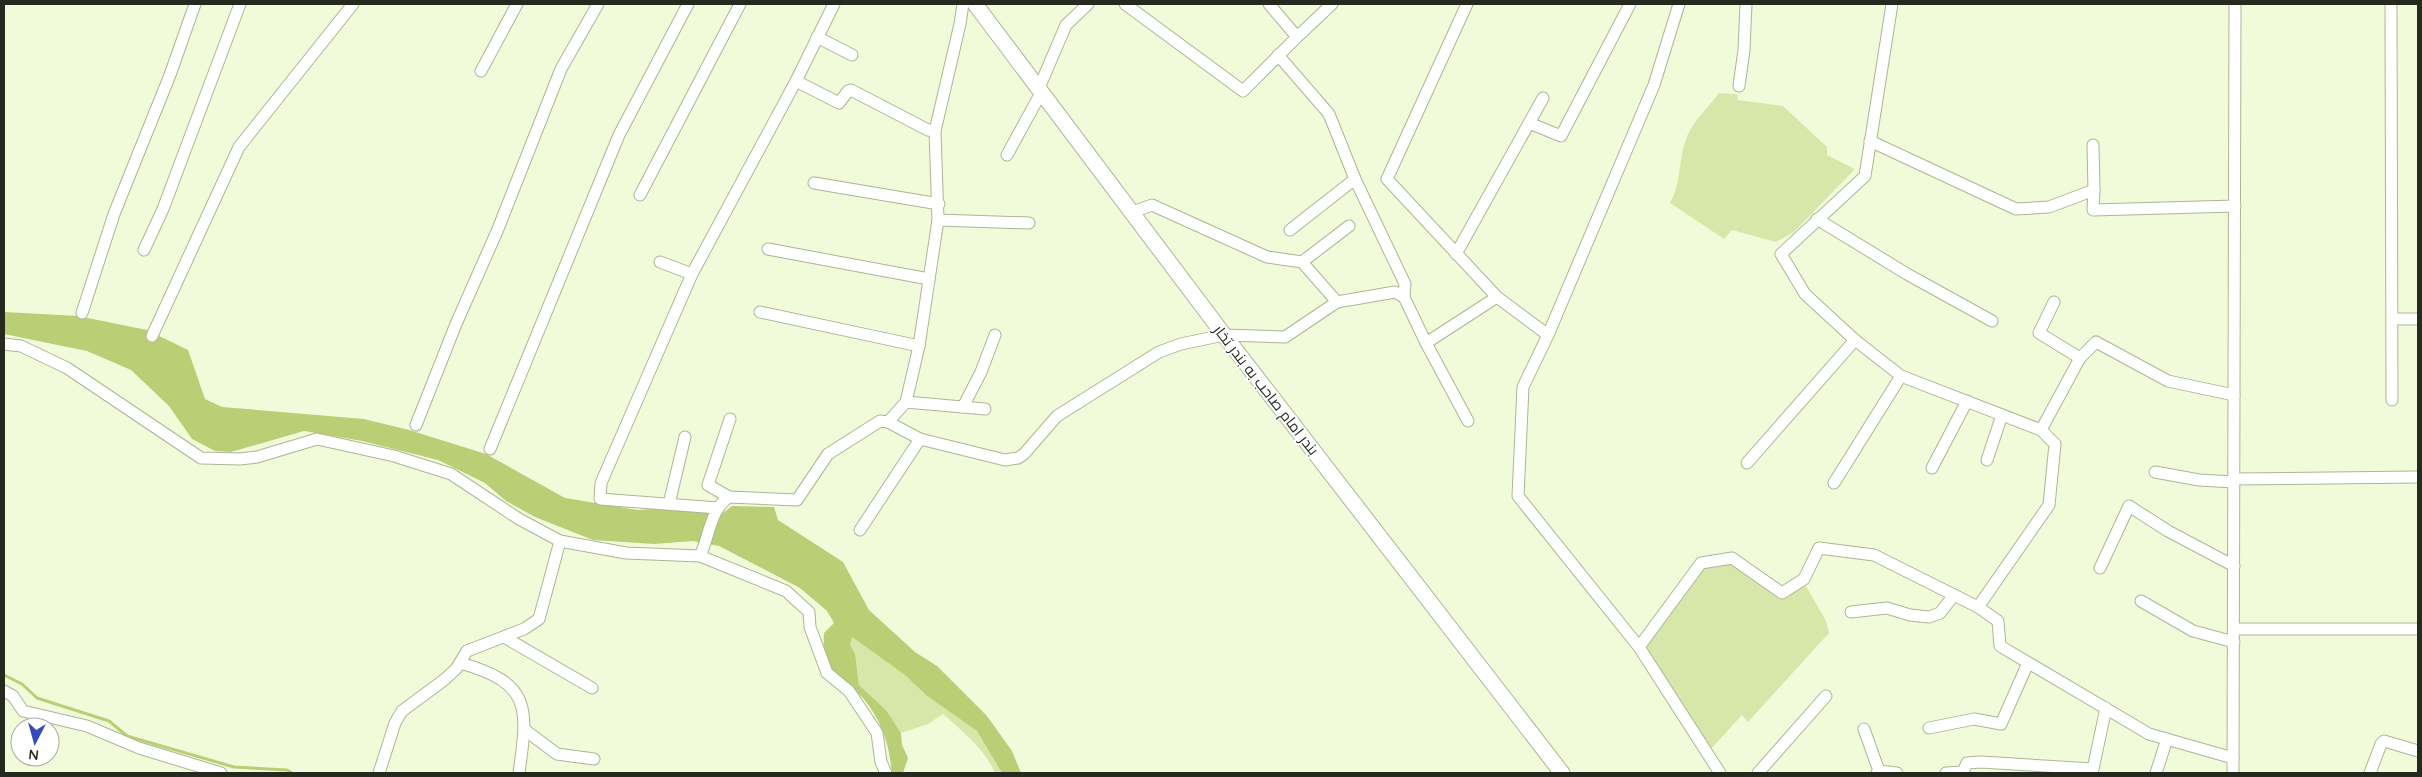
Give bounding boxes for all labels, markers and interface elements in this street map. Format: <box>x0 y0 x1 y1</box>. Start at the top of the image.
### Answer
street label: بندر امام صاحب به بندر تخار <box>1208 320 1323 459</box>
north arrow <box>10 717 60 767</box>
text: N <box>28 745 40 764</box>

